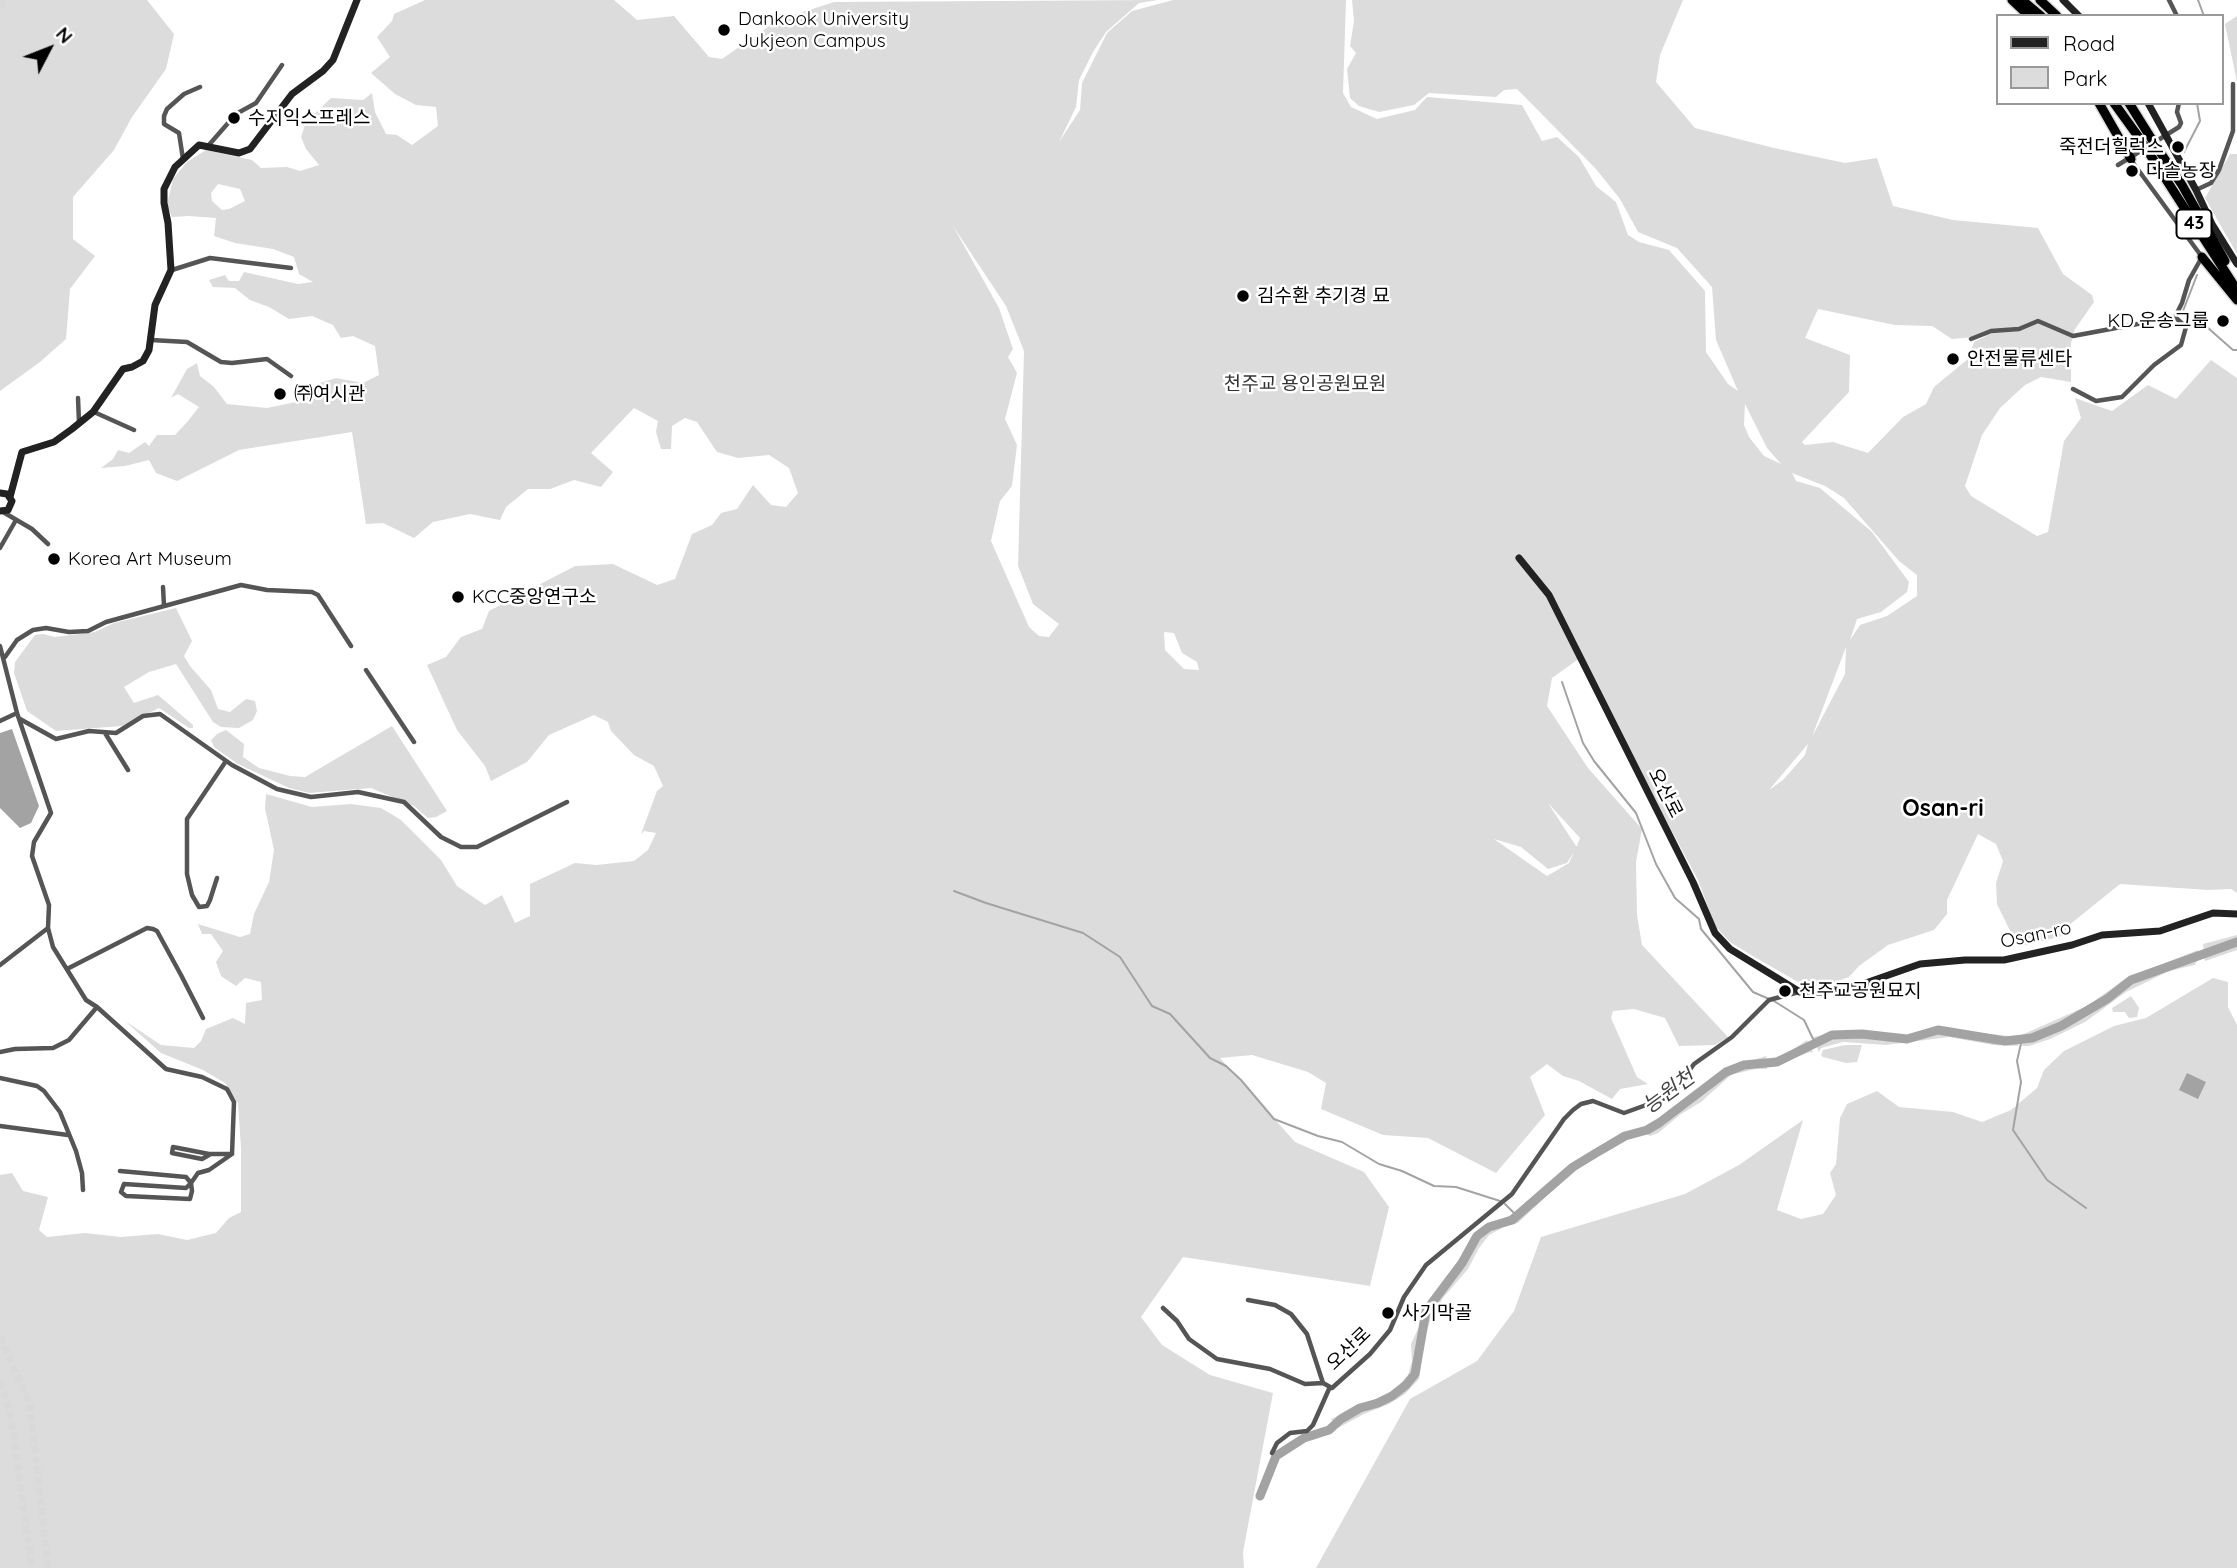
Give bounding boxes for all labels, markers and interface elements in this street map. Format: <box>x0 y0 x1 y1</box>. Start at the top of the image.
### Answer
place label: Dankook University Jukjeon Campus <box>738 8 909 52</box>
north arrow <box>14 14 84 84</box>
legend <box>1996 14 2223 105</box>
text: N <box>51 22 78 48</box>
marker: Dankook University Jukjeon Campus <box>716 22 732 38</box>
text: Road <box>2063 30 2115 56</box>
text: Park <box>2063 65 2107 91</box>
place label: 수지익스프레스 <box>248 107 370 129</box>
marker: 수지익스프레스 <box>226 110 242 126</box>
place label: 죽전더힐럭스 <box>2059 136 2164 158</box>
marker: 죽전더힐럭스 <box>2170 139 2186 155</box>
place label: 다솔농장 <box>2146 160 2216 182</box>
marker: 다솔농장 <box>2124 163 2140 179</box>
road number: 43 <box>2176 210 2212 238</box>
place label: 김수환 추기경 묘 <box>1257 285 1390 307</box>
marker: 김수환 추기경 묘 <box>1235 288 1251 304</box>
place label: KD 운송그룹 <box>2107 310 2209 332</box>
marker: KD 운송그룹 <box>2215 313 2231 329</box>
place label: 안전물류센타 <box>1967 348 2072 370</box>
marker: 안전물류센타 <box>1945 351 1961 367</box>
park label: 천주교 용인공원묘원 <box>1224 373 1386 395</box>
place label: ㈜여시관 <box>294 383 365 405</box>
marker: ㈜여시관 <box>272 386 288 402</box>
place label: Korea Art Museum <box>68 548 232 570</box>
marker: Korea Art Museum <box>46 551 62 567</box>
place label: KCC중앙연구소 <box>472 586 596 608</box>
marker: KCC중앙연구소 <box>450 589 466 605</box>
street label: 오산로 <box>1643 764 1687 822</box>
district label: Osan-ri <box>1902 795 1984 823</box>
street label: Osan-ro <box>1998 916 2074 954</box>
place label: 천주교공원묘지 <box>1799 980 1921 1002</box>
marker: 천주교공원묘지 <box>1777 983 1793 999</box>
water label: 능원천 <box>1638 1065 1700 1119</box>
place label: 사기막골 <box>1402 1302 1472 1324</box>
marker: 사기막골 <box>1380 1305 1396 1321</box>
street label: 오산로 <box>1322 1323 1376 1375</box>

